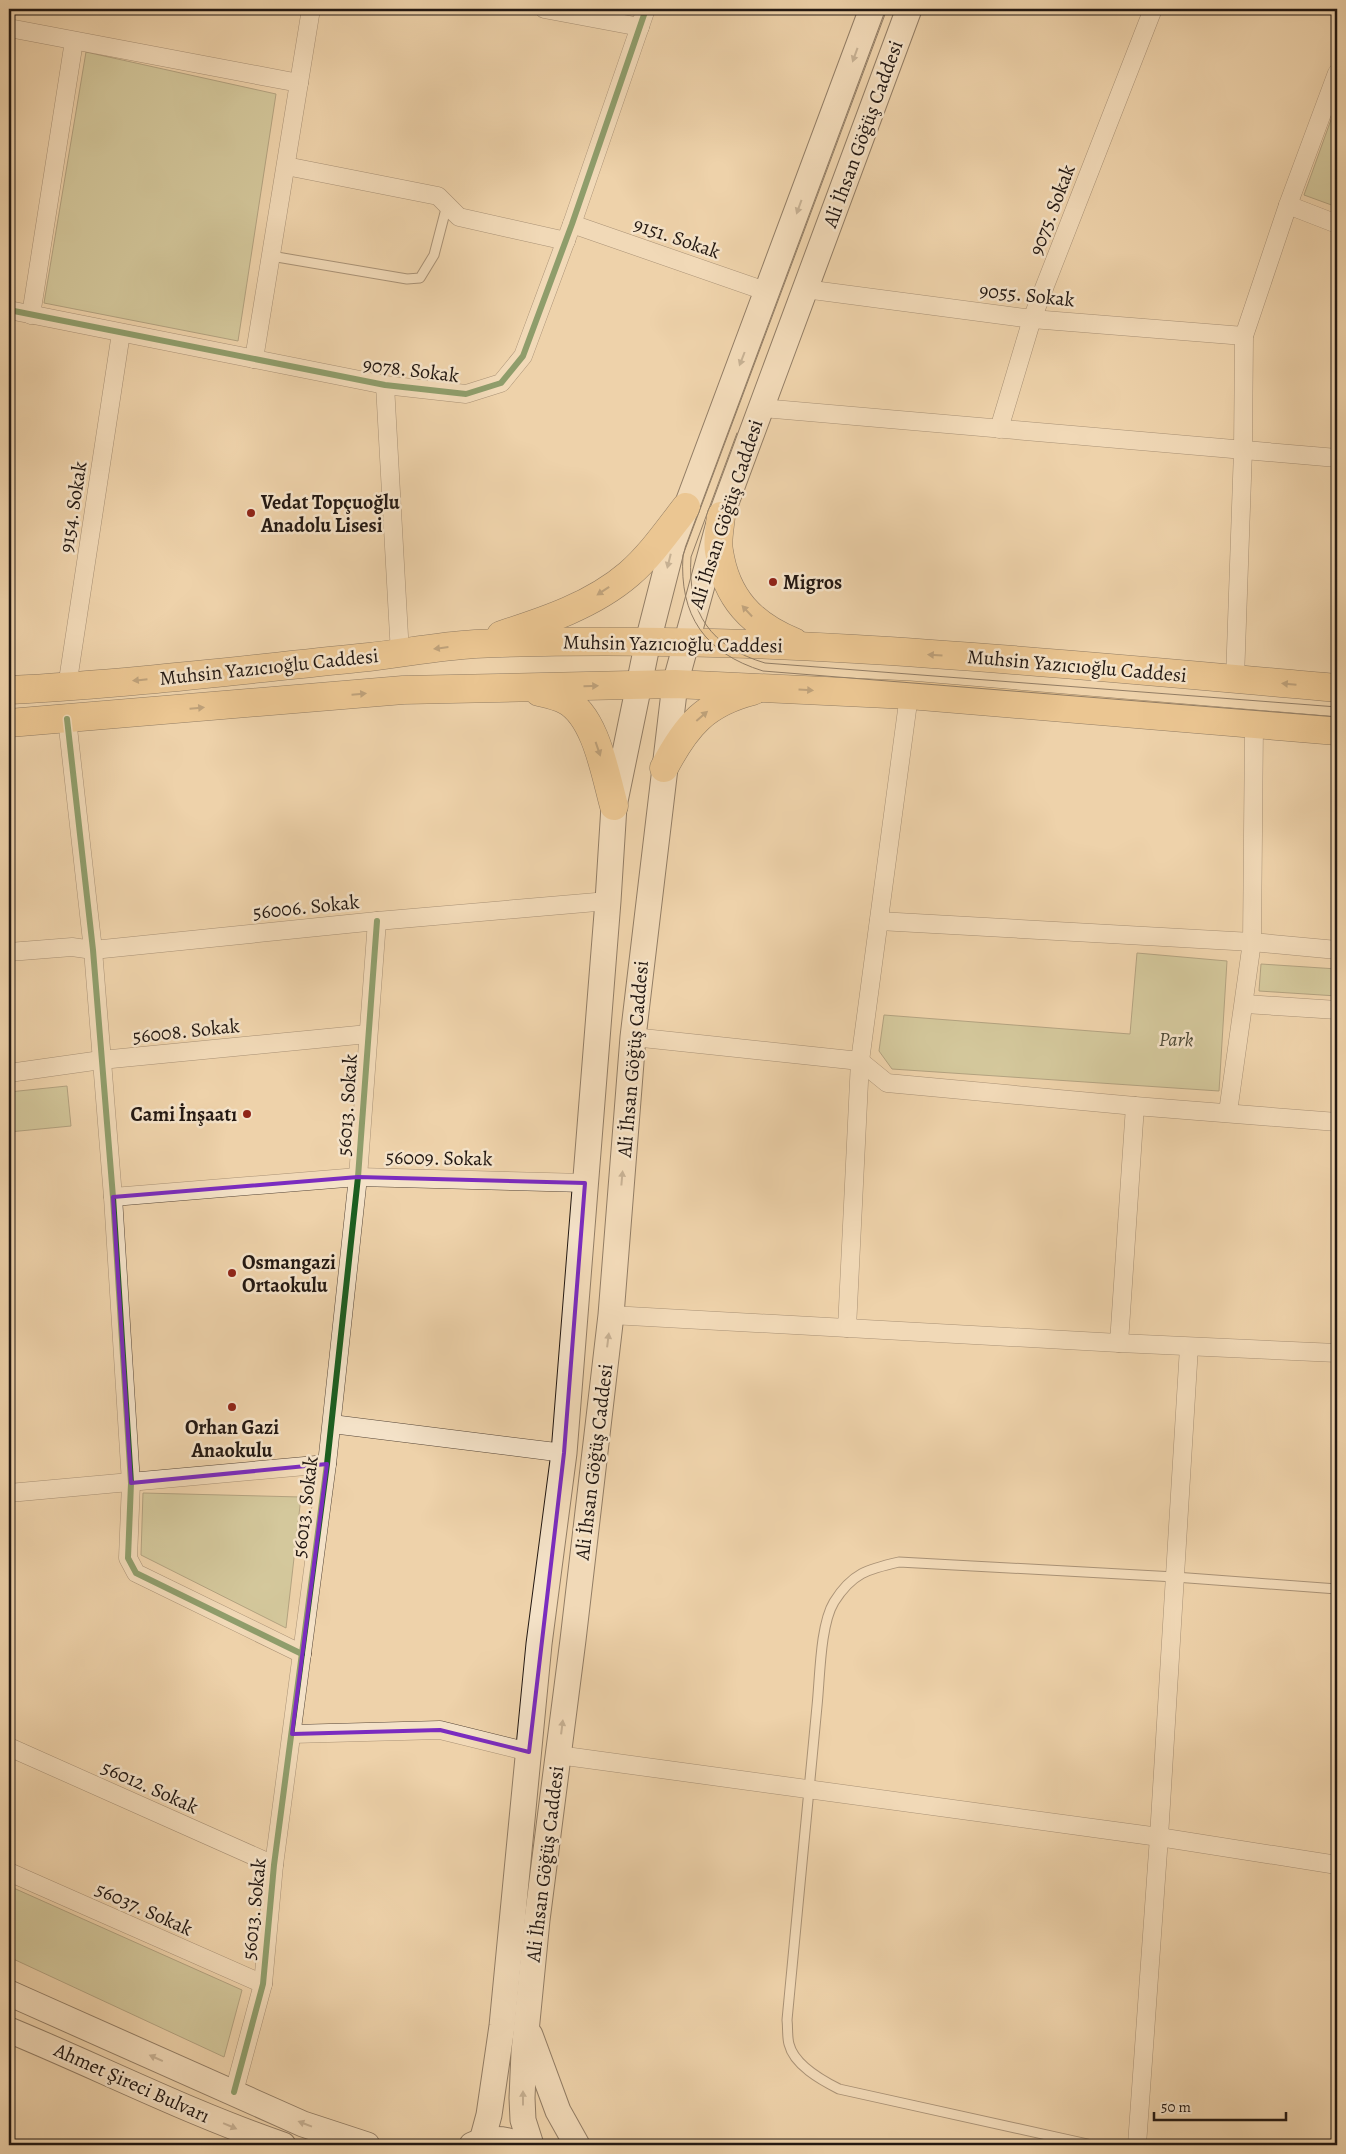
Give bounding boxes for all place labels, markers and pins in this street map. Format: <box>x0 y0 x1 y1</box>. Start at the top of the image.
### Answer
place label: Vedat Topçuoğlu Anadolu Lisesi <box>260 489 400 539</box>
marker: Vedat Topçuoğlu Anadolu Lisesi <box>245 507 257 519</box>
place label: Migros <box>783 569 842 596</box>
marker: Migros <box>767 576 779 588</box>
place label: Cami İnşaatı <box>131 1101 237 1128</box>
marker: Cami İnşaatı <box>241 1108 253 1120</box>
place label: Osmangazi Ortaokulu <box>242 1249 336 1299</box>
marker: Osmangazi Ortaokulu <box>226 1267 238 1279</box>
marker: Orhan Gazi Anaokulu <box>226 1401 238 1413</box>
place label: Orhan Gazi Anaokulu <box>185 1414 279 1464</box>

